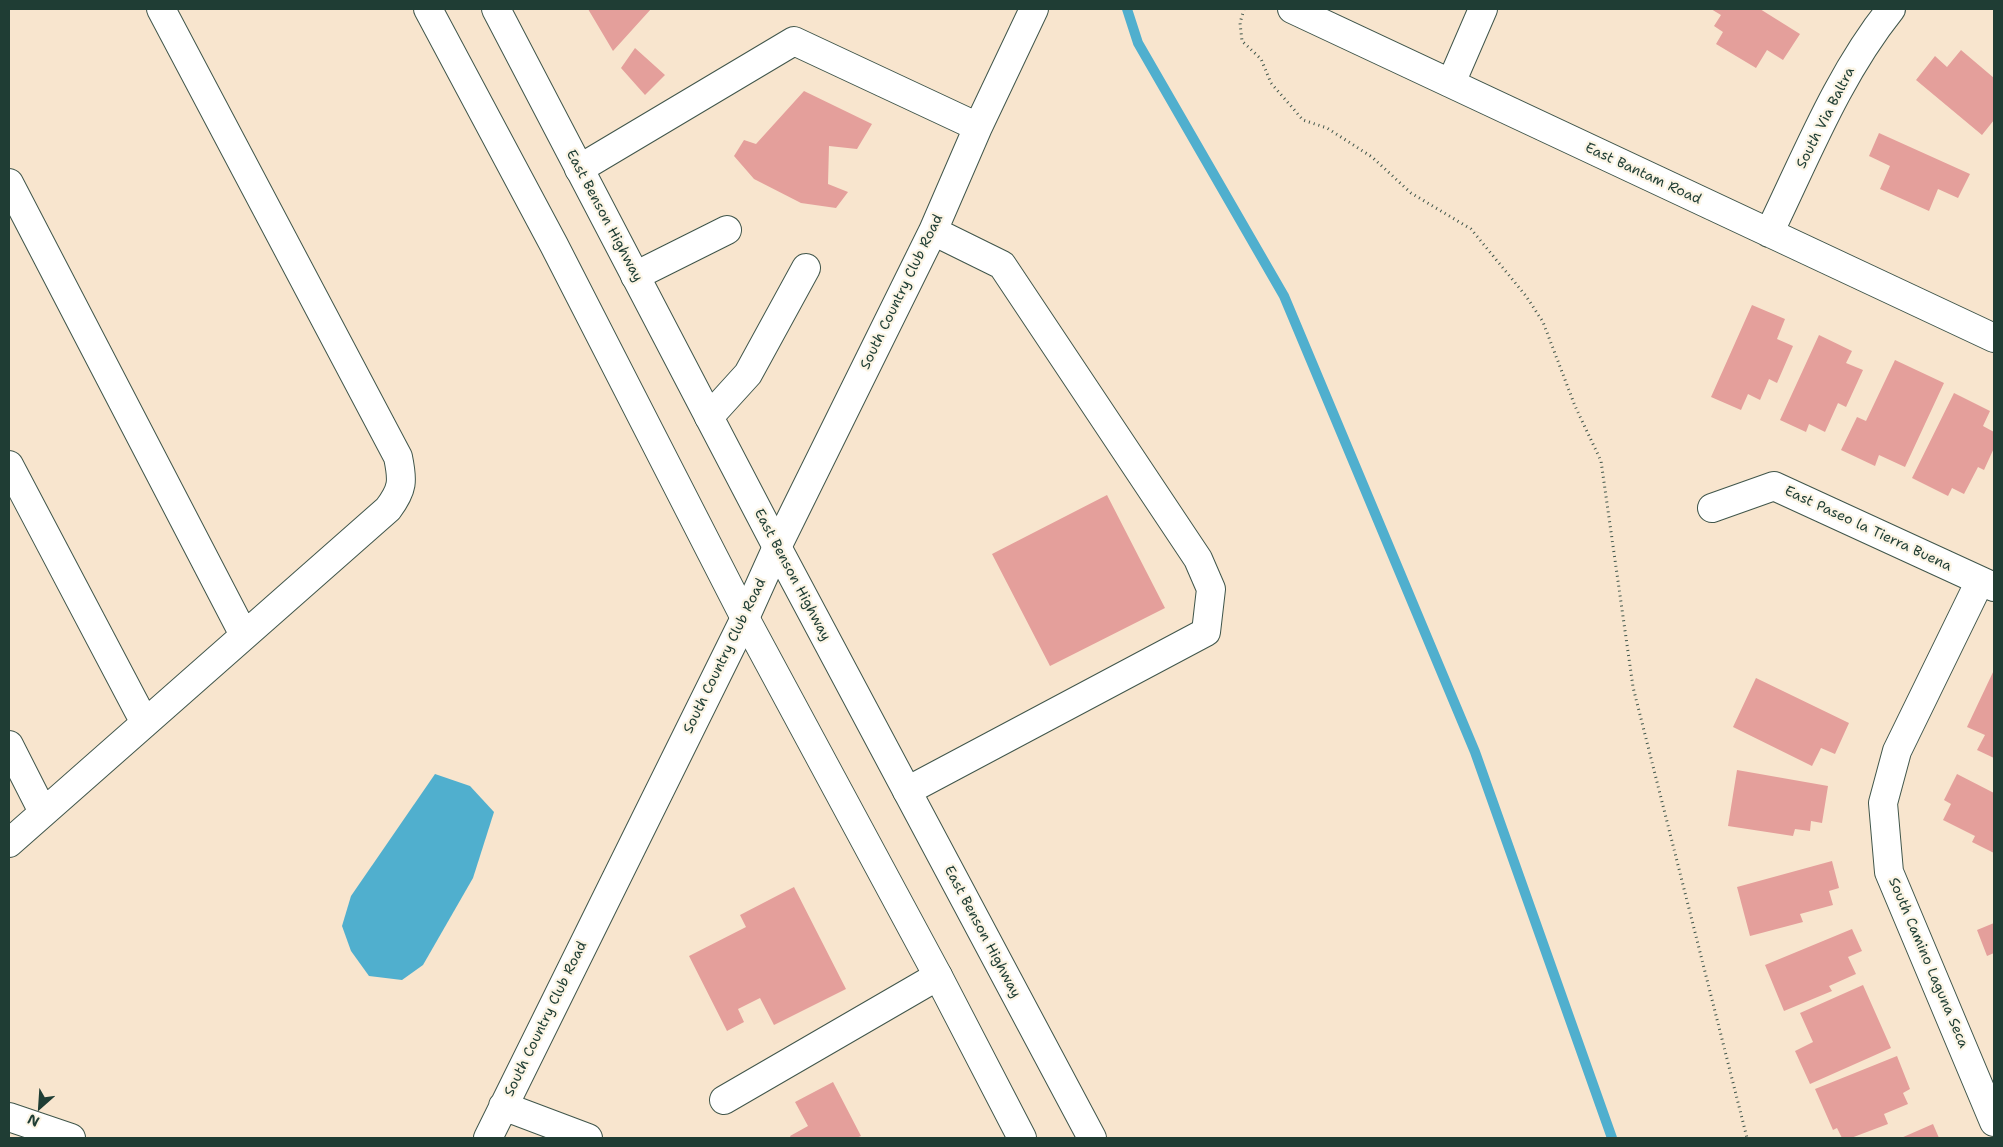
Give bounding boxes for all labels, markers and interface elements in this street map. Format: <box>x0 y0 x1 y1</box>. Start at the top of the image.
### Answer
street label: South Via Baltra <box>1793 65 1859 171</box>
street label: East Bantam Road <box>1582 140 1704 208</box>
street label: East Benson Highway <box>562 147 646 285</box>
street label: South Country Club Road <box>857 212 947 372</box>
street label: East Paseo la Tierra Buena <box>1782 483 1954 575</box>
street label: East Benson Highway <box>750 506 834 644</box>
street label: South Country Club Road <box>680 576 770 736</box>
street label: East Benson Highway <box>940 863 1024 1001</box>
street label: South Camino Laguna Seca <box>1884 875 1972 1051</box>
street label: South Country Club Road <box>501 939 591 1099</box>
north arrow <box>15 1082 65 1132</box>
text: N <box>24 1110 42 1131</box>

